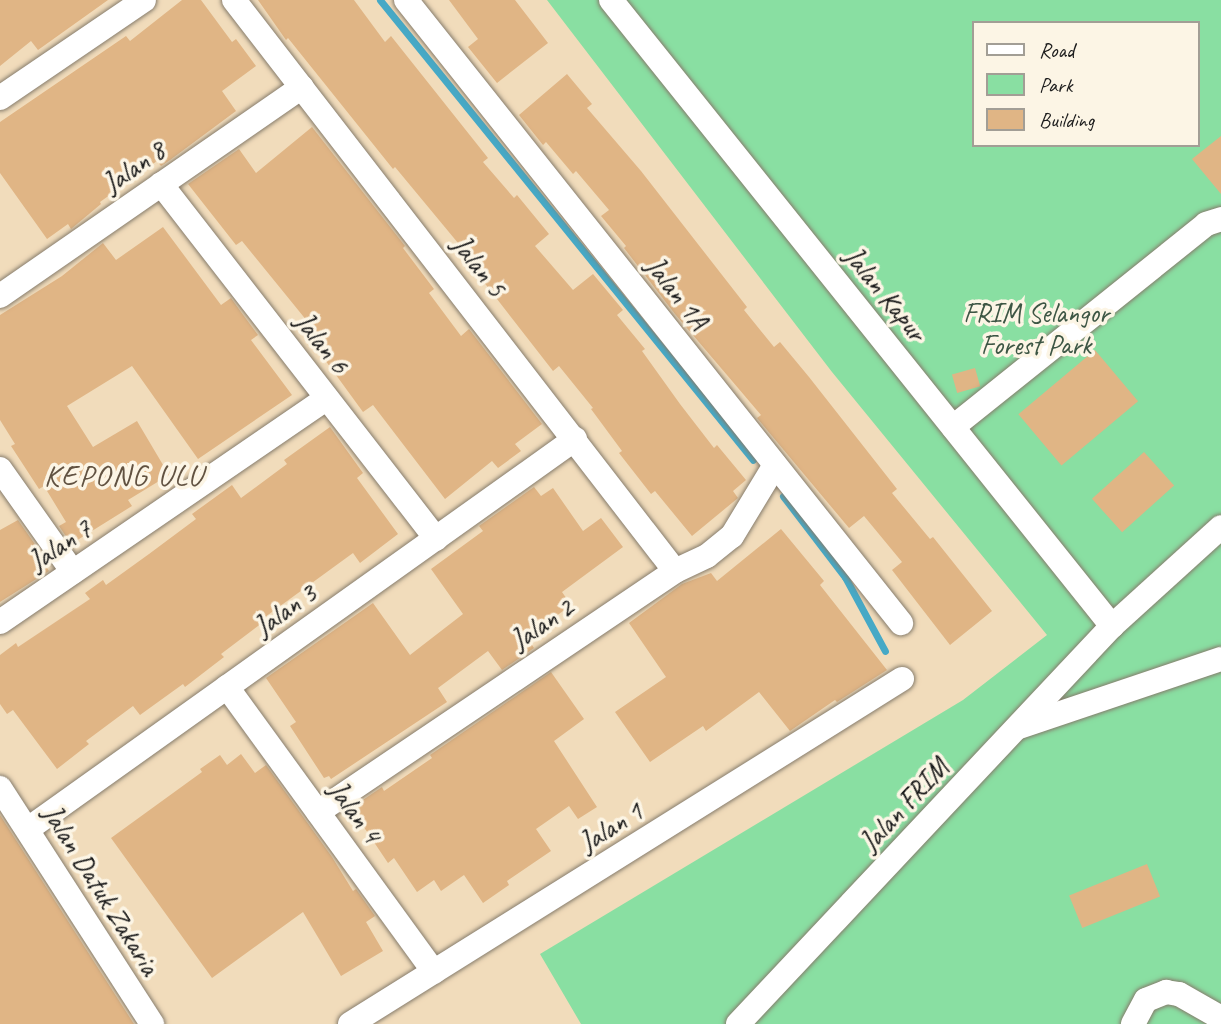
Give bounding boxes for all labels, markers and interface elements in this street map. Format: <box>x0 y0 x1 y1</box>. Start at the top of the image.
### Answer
legend <box>972 21 1200 147</box>
text: Road <box>1039 37 1074 63</box>
text: Park <box>1039 72 1072 98</box>
text: Building <box>1039 107 1094 133</box>
street label: Jalan 8 <box>96 134 172 200</box>
street label: Jalan 5 <box>445 229 513 303</box>
street label: Jalan Kapur <box>837 240 933 348</box>
street label: Jalan 1A <box>638 250 716 336</box>
park label: FRIM Selangor Forest Park <box>963 296 1109 362</box>
street label: Jalan 6 <box>288 306 356 380</box>
district label: KEPONG ULU <box>46 457 202 493</box>
street label: Jalan 7 <box>22 512 98 578</box>
street label: Jalan 3 <box>247 576 323 644</box>
street label: Jalan 2 <box>504 591 580 657</box>
street label: Jalan FRIM <box>853 752 955 858</box>
street label: Jalan 4 <box>321 774 389 850</box>
street label: Jalan 1 <box>573 795 649 859</box>
street label: Jalan Datuk Zakaria <box>35 798 167 982</box>

